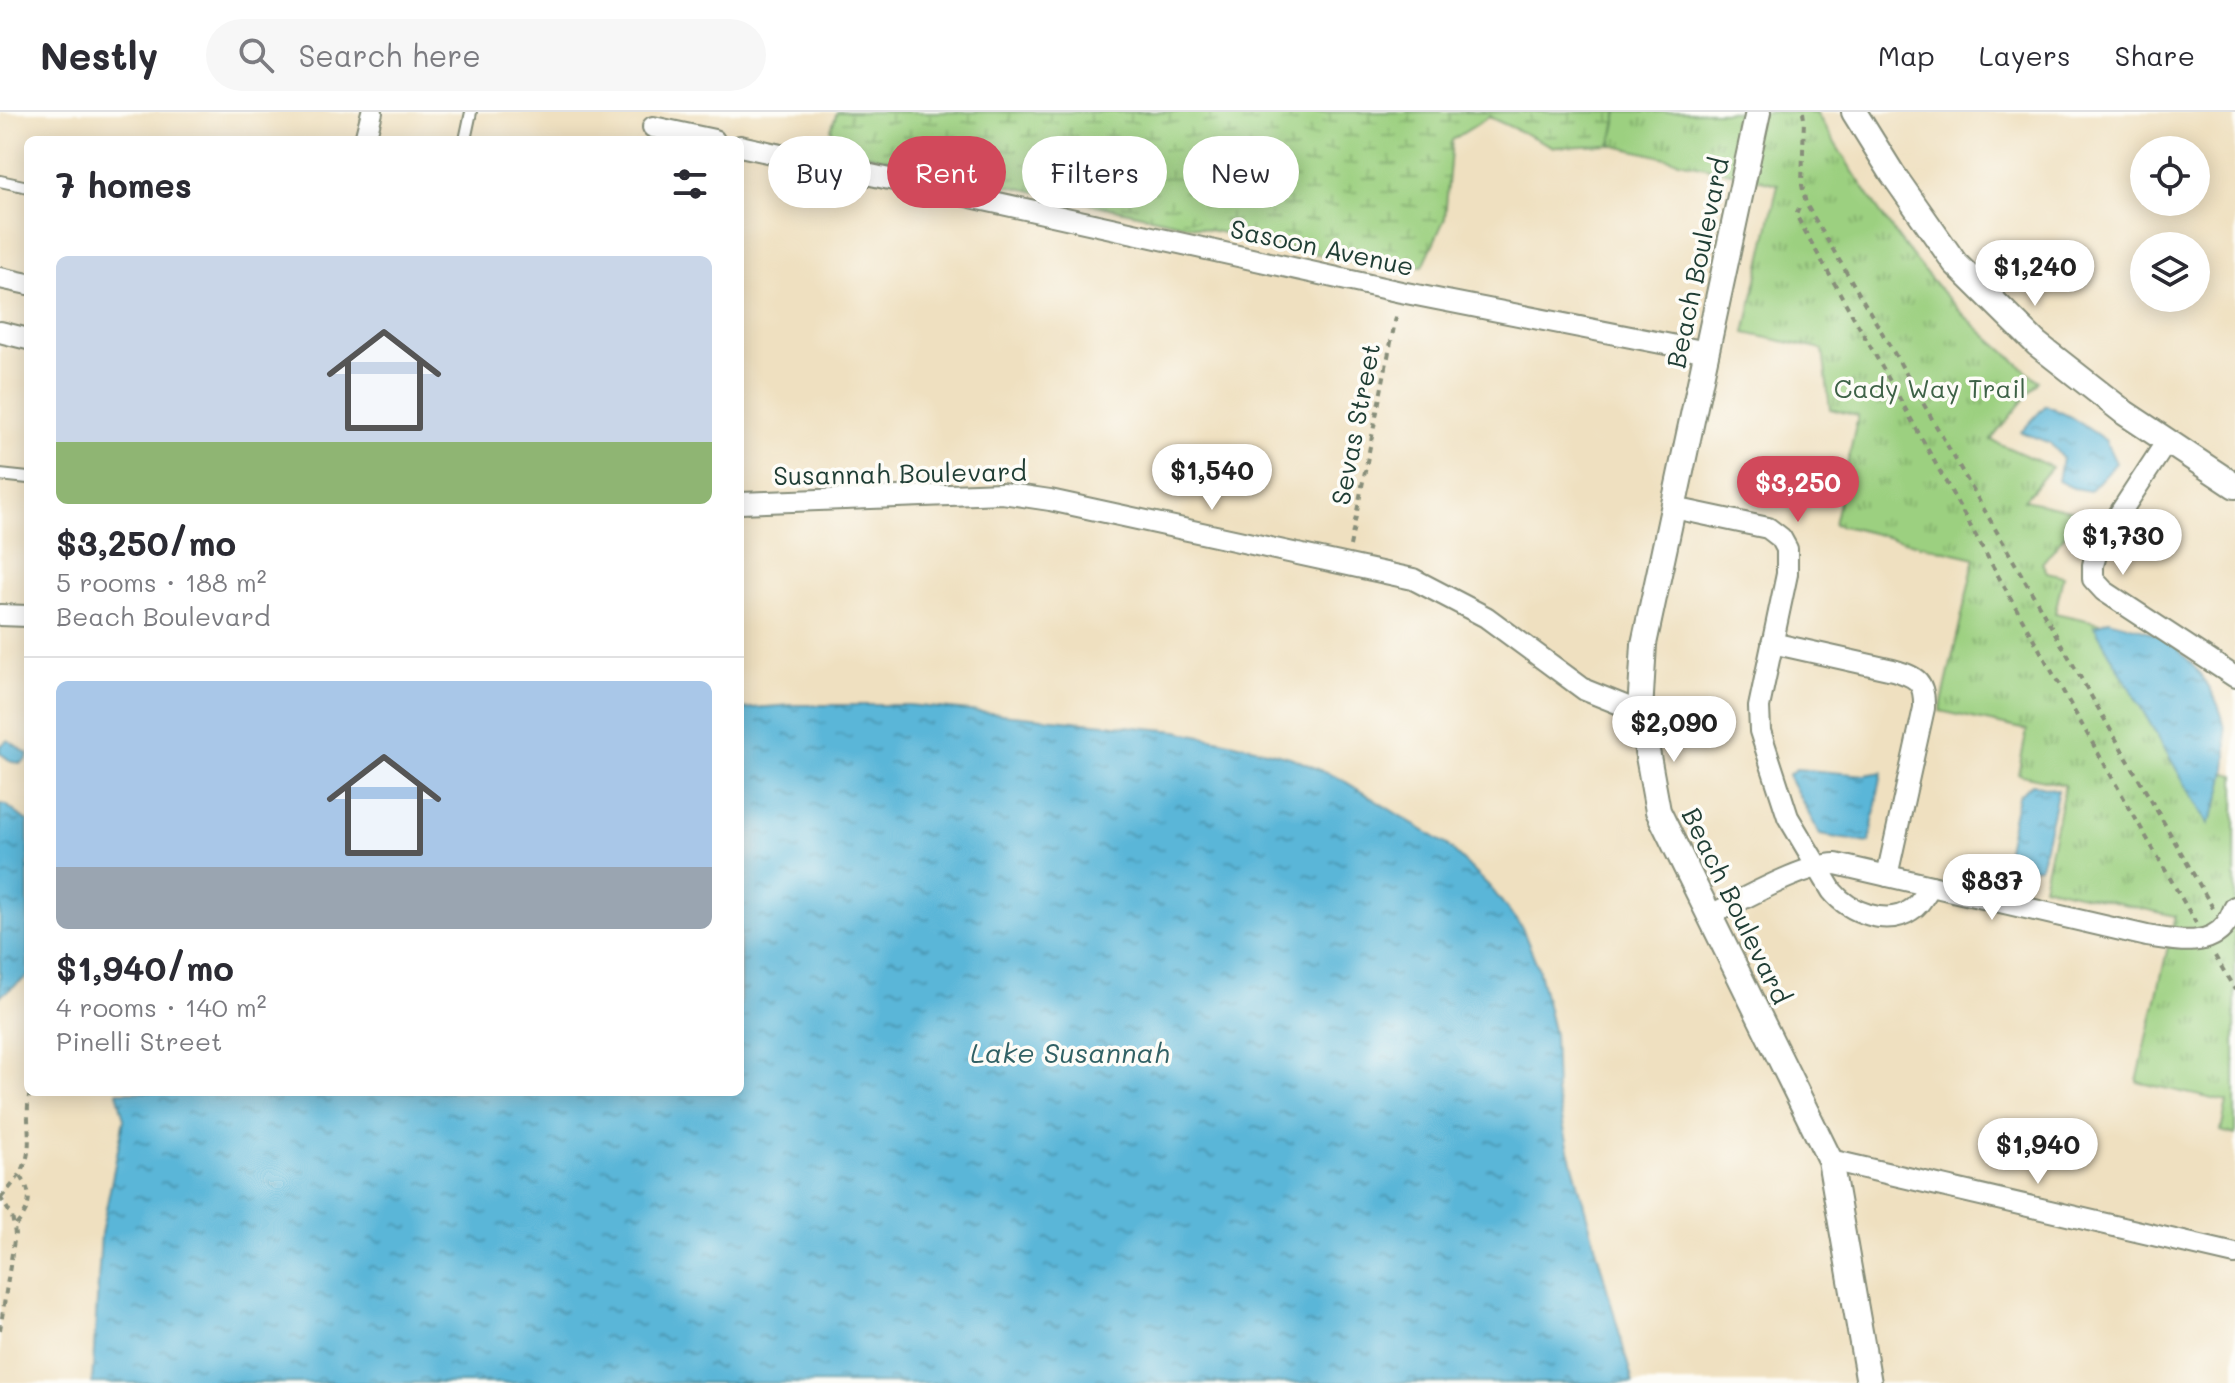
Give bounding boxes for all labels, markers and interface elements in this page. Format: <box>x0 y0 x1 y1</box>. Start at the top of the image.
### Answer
search box <box>206 19 766 91</box>
text: Nestly <box>40 30 158 80</box>
icon: search <box>234 33 278 77</box>
text: Search here <box>298 35 481 75</box>
text: Map <box>1878 37 1935 73</box>
text: Layers <box>1979 37 2071 73</box>
text: Share <box>2115 37 2195 73</box>
chip: Buy <box>768 136 871 208</box>
chip: Rent <box>887 136 1006 208</box>
chip: Filters <box>1022 136 1167 208</box>
chip: New <box>1183 136 1299 208</box>
map controls <box>2130 136 2210 312</box>
button: locate <box>2130 136 2210 216</box>
street label: Beach Boulevard <box>1658 154 1736 371</box>
text: 7 homes <box>56 162 192 207</box>
icon: filters <box>668 162 712 206</box>
street label: Sasoon Avenue <box>1227 211 1417 283</box>
button: layers <box>2130 232 2210 312</box>
pin: $1,240 <box>1970 240 2100 308</box>
text: $1,240 <box>1993 249 2077 283</box>
icon: home <box>312 308 456 452</box>
street label: Sevas Street <box>1323 340 1387 508</box>
park label: Cady Way Trail <box>1834 371 2026 405</box>
pin: $1,540 <box>1147 444 1277 512</box>
text: $1,540 <box>1170 453 1254 487</box>
street label: Susannah Boulevard <box>773 454 1027 492</box>
pin: $3,250 <box>1733 456 1863 524</box>
text: $3,250 <box>1755 465 1841 499</box>
pin: $1,730 <box>2058 509 2188 577</box>
text: $1,730 <box>2082 518 2164 552</box>
text: $3,250/mo <box>56 520 236 565</box>
text: 5 rooms · 188 m² <box>56 565 267 599</box>
text: Beach Boulevard <box>56 599 271 633</box>
pin: $2,090 <box>1609 696 1739 764</box>
text: $2,090 <box>1630 705 1718 739</box>
icon: home <box>312 733 456 877</box>
street label: Beach Boulevard <box>1675 802 1799 1009</box>
pin: $837 <box>1945 854 2039 922</box>
text: $837 <box>1961 863 2023 897</box>
text: $1,940/mo <box>56 945 234 990</box>
text: 4 rooms · 140 m² <box>56 990 267 1024</box>
text: Pinelli Street <box>56 1024 222 1058</box>
water label: Lake Susannah <box>970 1034 1170 1070</box>
pin: $1,940 <box>1973 1118 2103 1186</box>
text: $1,940 <box>1996 1127 2080 1161</box>

